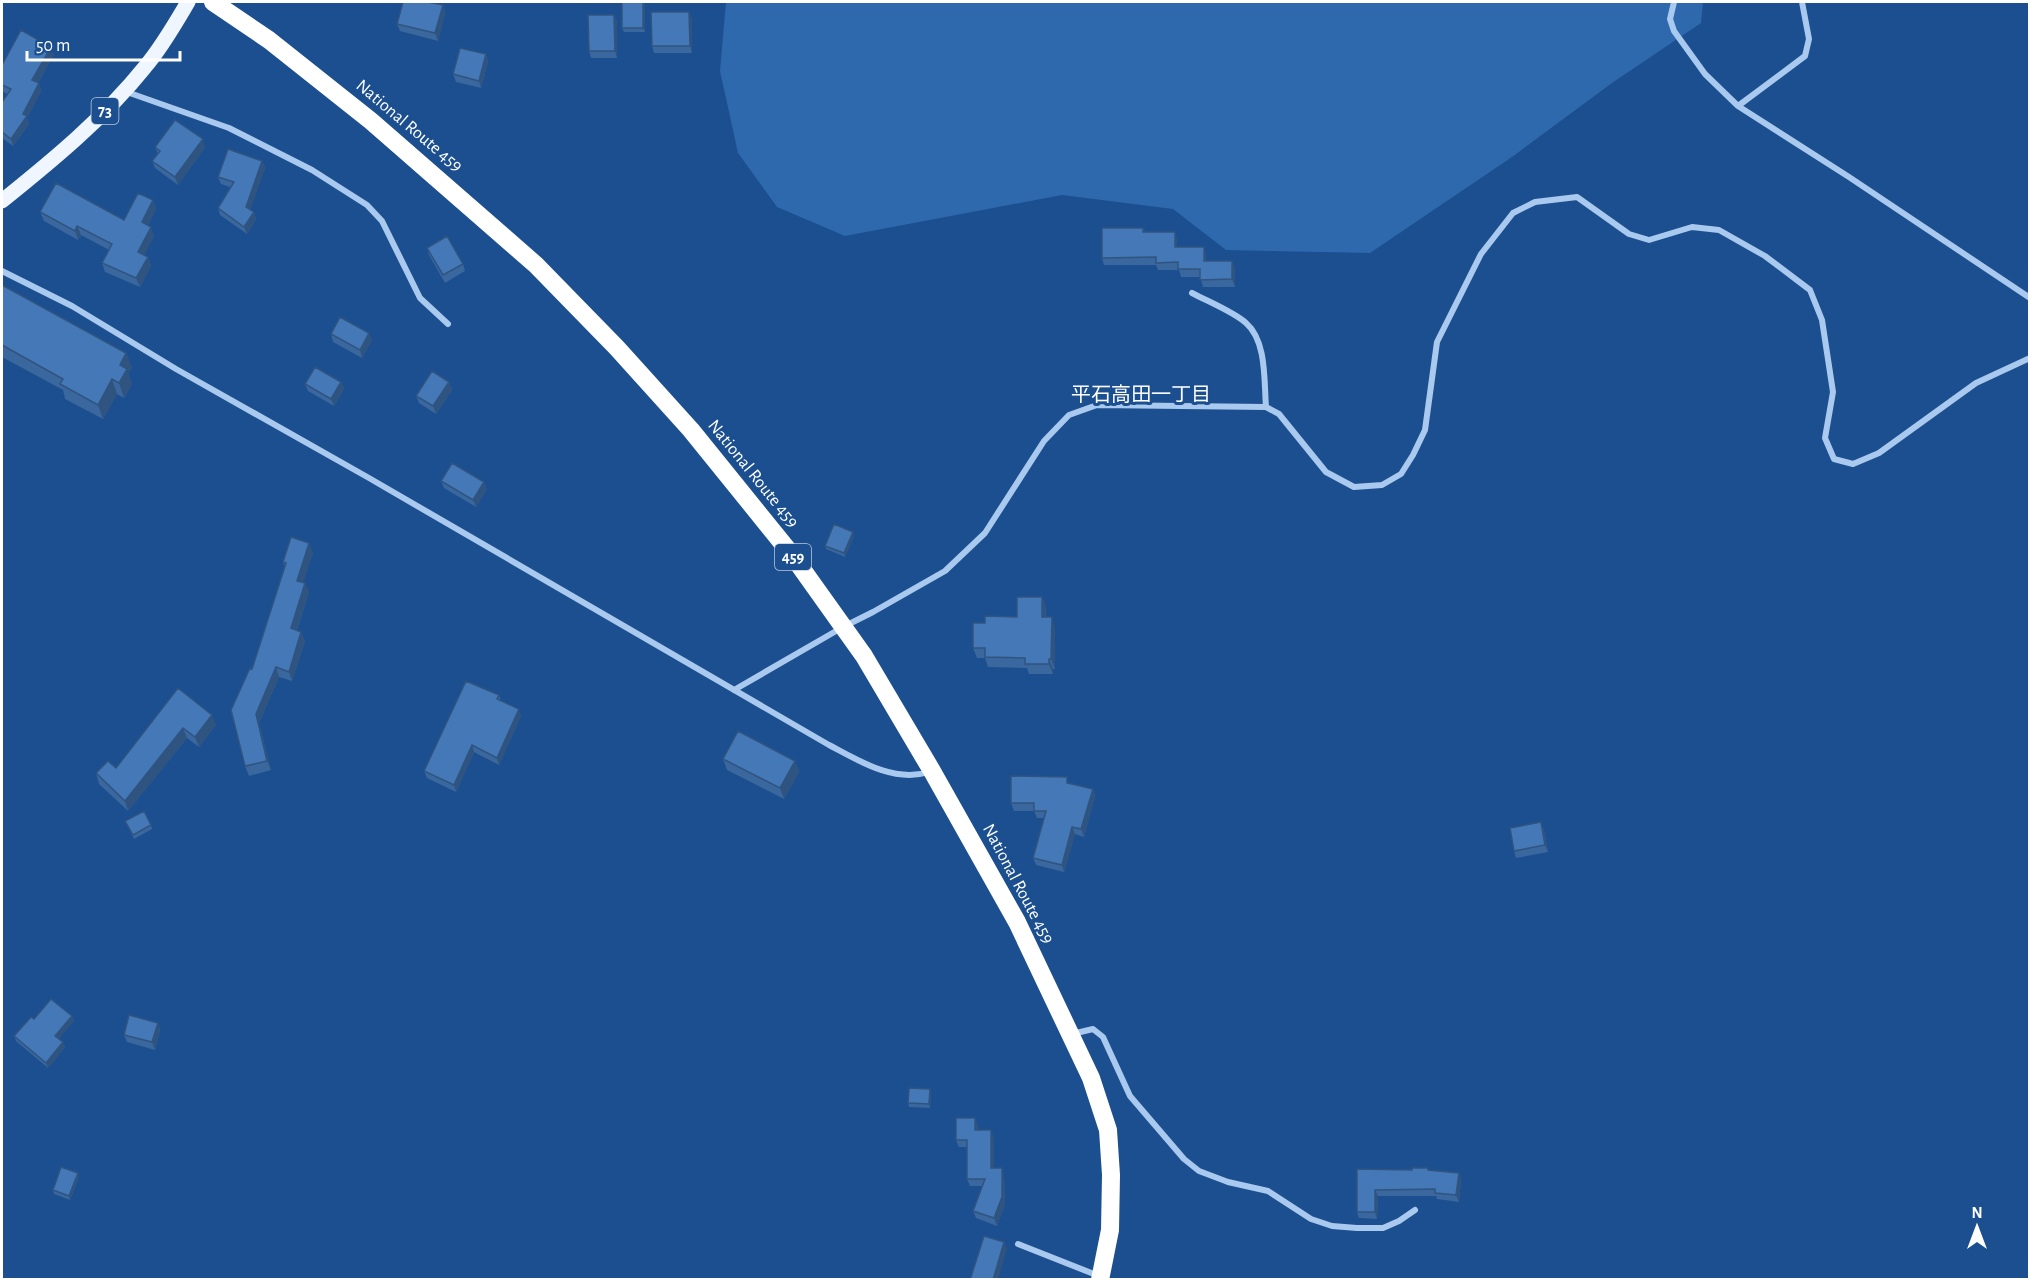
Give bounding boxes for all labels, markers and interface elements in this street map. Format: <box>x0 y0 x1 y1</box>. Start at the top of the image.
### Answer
scale bar <box>27 24 180 62</box>
text: 50 m <box>36 37 70 55</box>
street label: National Route 459 <box>352 76 466 176</box>
road number: 73 <box>92 98 118 124</box>
district label: 平石高田一丁目 <box>1071 384 1211 405</box>
street label: National Route 459 <box>704 417 802 531</box>
road number: 459 <box>775 544 811 570</box>
street label: National Route 459 <box>979 821 1057 947</box>
north arrow <box>1947 1197 2007 1257</box>
text: N <box>1971 1205 1983 1221</box>

